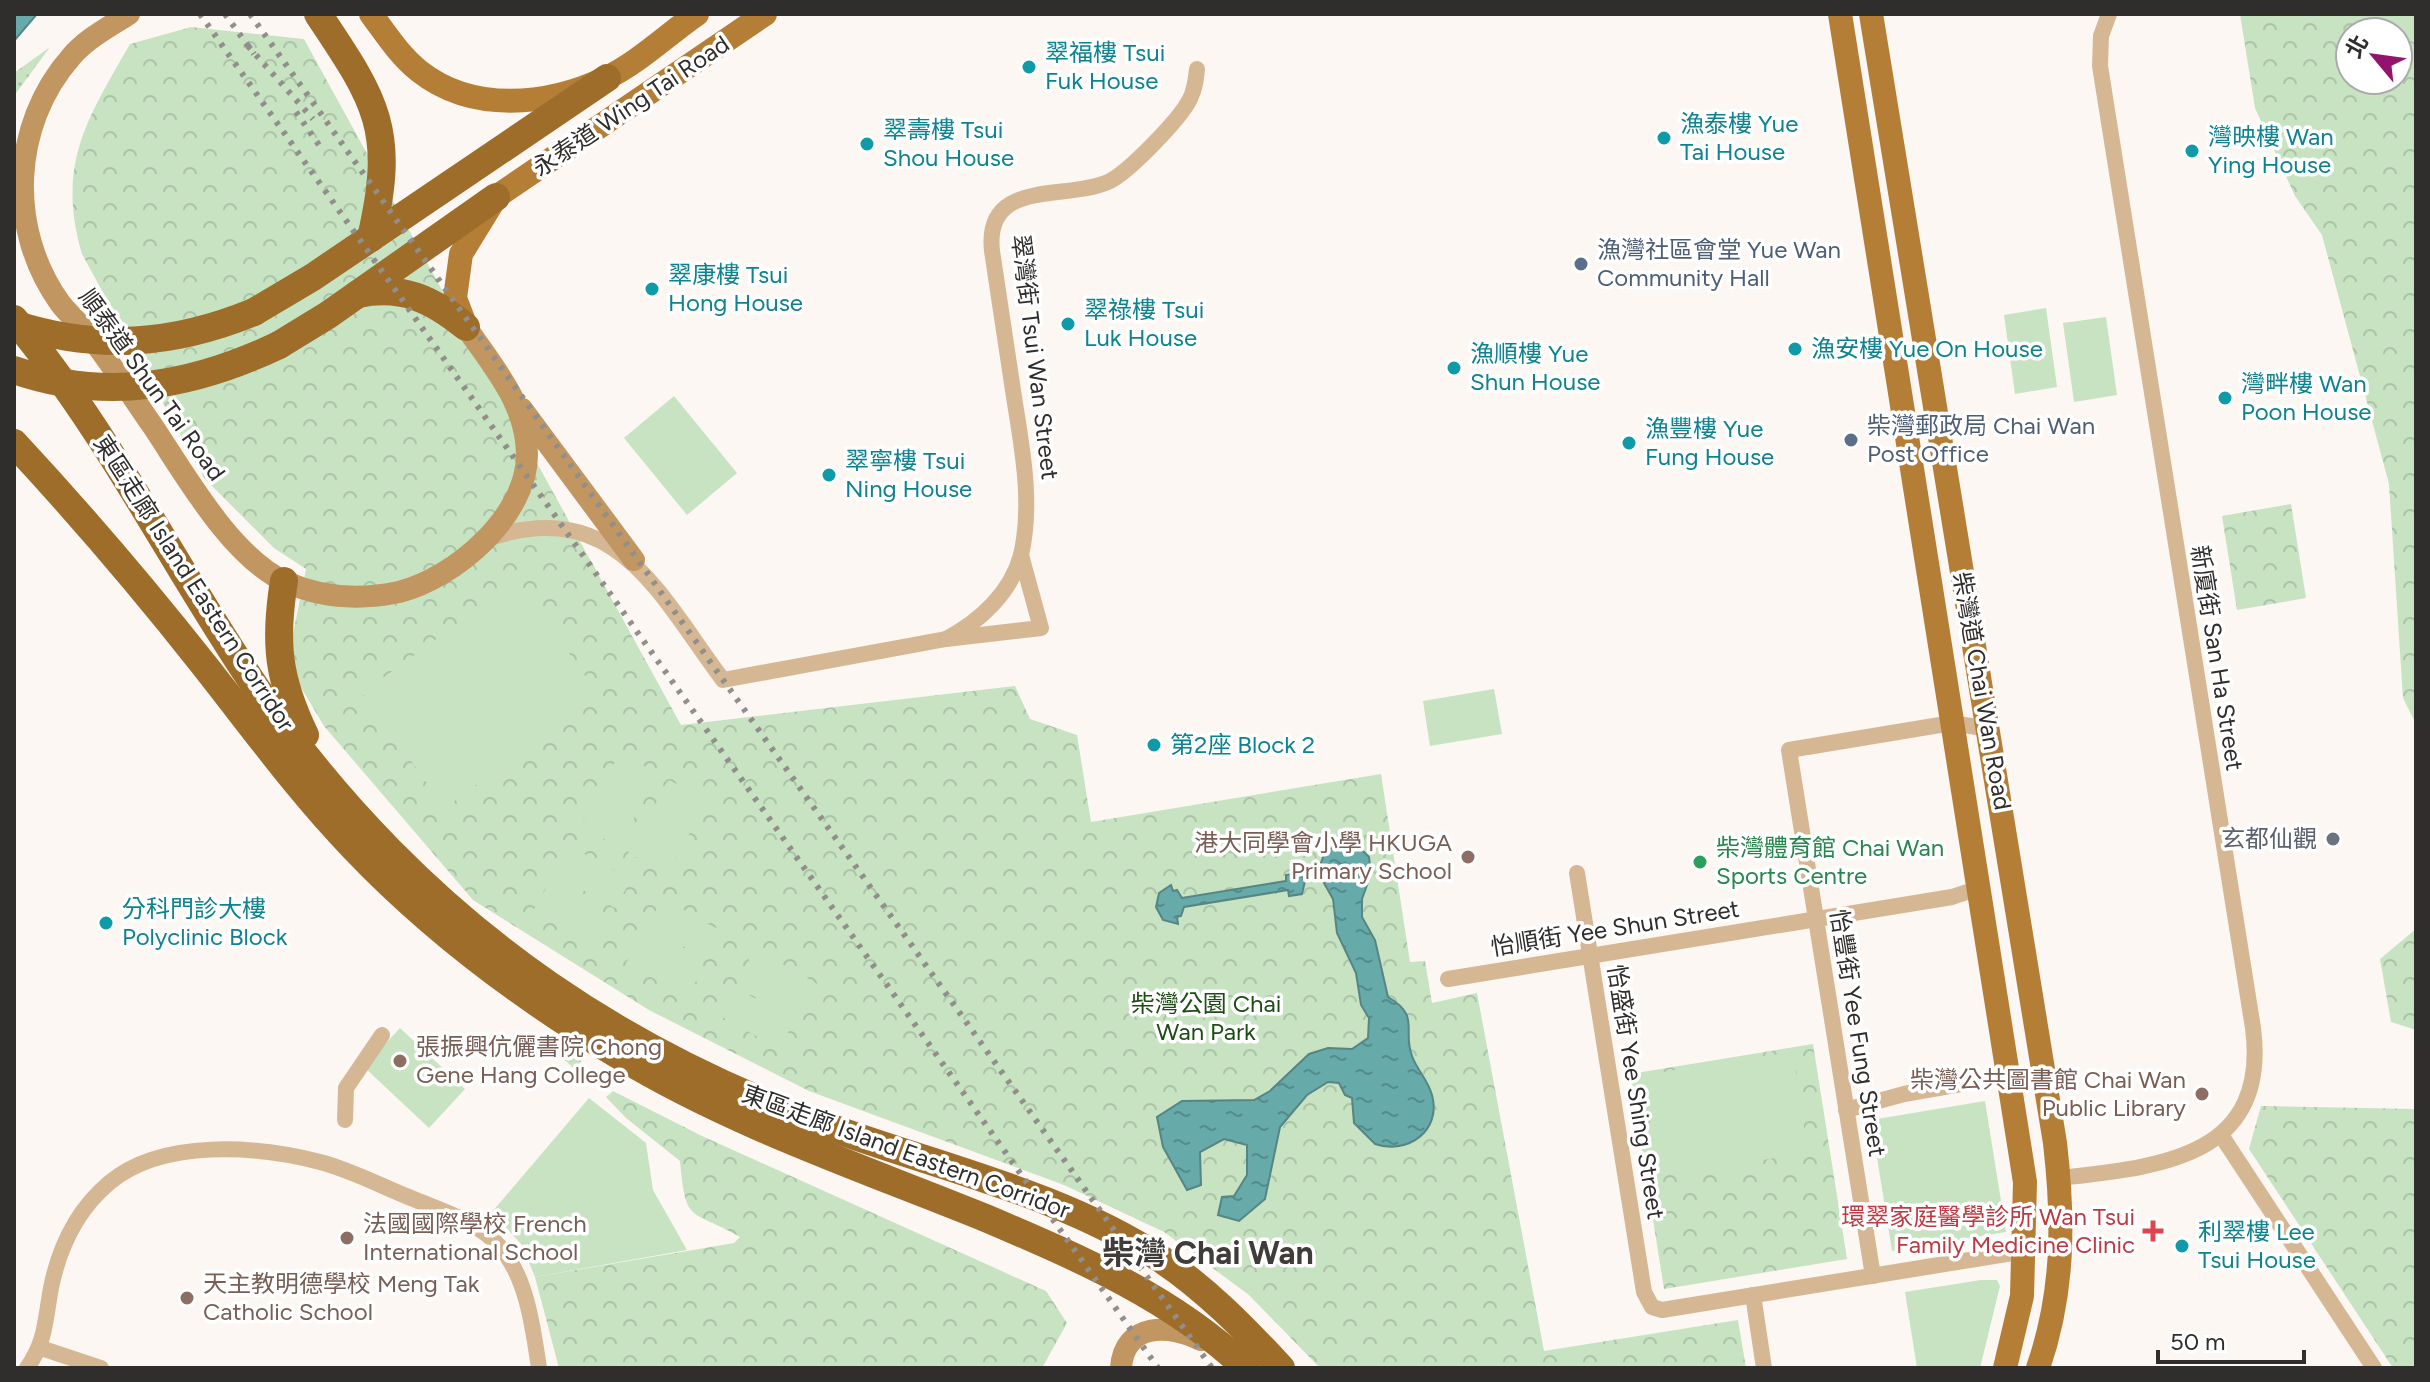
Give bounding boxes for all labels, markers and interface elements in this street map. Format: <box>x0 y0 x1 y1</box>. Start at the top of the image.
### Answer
north arrow <box>2334 16 2414 96</box>
street label: 永泰道 Wing Tai Road <box>527 29 734 182</box>
text: 北 <box>2340 30 2374 63</box>
place label: 翠福樓 Tsui Fuk House <box>1045 38 1165 95</box>
marker: 翠福樓 Tsui Fuk House <box>1020 58 1038 76</box>
place label: 漁泰樓 Yue Tai House <box>1680 109 1798 166</box>
place label: 翠壽樓 Tsui Shou House <box>883 115 1014 172</box>
place label: 灣映樓 Wan Ying House <box>2208 122 2334 179</box>
marker: 漁泰樓 Yue Tai House <box>1655 129 1673 147</box>
marker: 翠壽樓 Tsui Shou House <box>858 135 876 153</box>
marker: 灣映樓 Wan Ying House <box>2183 142 2201 160</box>
street label: 翠灣街 Tsui Wan Street <box>1006 233 1065 481</box>
place label: 漁灣社區會堂 Yue Wan Community Hall <box>1597 235 1841 292</box>
marker: 漁灣社區會堂 Yue Wan Community Hall <box>1572 255 1590 273</box>
place label: 翠康樓 Tsui Hong House <box>668 260 803 317</box>
marker: 翠康樓 Tsui Hong House <box>643 280 661 298</box>
street label: 順泰道 Shun Tai Road <box>73 283 232 486</box>
place label: 翠祿樓 Tsui Luk House <box>1084 295 1204 352</box>
marker: 翠祿樓 Tsui Luk House <box>1059 315 1077 333</box>
place label: 漁安樓 Yue On House <box>1811 334 2043 363</box>
place label: 漁順樓 Yue Shun House <box>1470 339 1600 396</box>
marker: 漁安樓 Yue On House <box>1786 340 1804 358</box>
marker: 漁順樓 Yue Shun House <box>1445 359 1463 377</box>
place label: 灣畔樓 Wan Poon House <box>2241 369 2371 426</box>
marker: 灣畔樓 Wan Poon House <box>2216 389 2234 407</box>
place label: 柴灣郵政局 Chai Wan Post Office <box>1867 411 2095 468</box>
place label: 漁豐樓 Yue Fung House <box>1645 414 1774 471</box>
street label: 東區走廊 Island Eastern Corridor <box>88 429 301 736</box>
marker: 柴灣郵政局 Chai Wan Post Office <box>1842 431 1860 449</box>
marker: 漁豐樓 Yue Fung House <box>1620 434 1638 452</box>
place label: 翠寧樓 Tsui Ning House <box>845 446 972 503</box>
marker: 翠寧樓 Tsui Ning House <box>820 466 838 484</box>
street label: 新廈街 San Ha Street <box>2185 543 2250 773</box>
street label: 柴灣道 Chai Wan Road <box>1947 570 2018 812</box>
place label: 第2座 Block 2 <box>1170 730 1315 759</box>
marker: 第2座 Block 2 <box>1145 736 1163 754</box>
place label: 玄都仙觀 <box>2221 824 2317 853</box>
place label: 港大同學會小學 HKUGA Primary School <box>1194 828 1453 885</box>
marker: 玄都仙觀 <box>2324 830 2342 848</box>
place label: 柴灣體育館 Chai Wan Sports Centre <box>1716 833 1944 890</box>
marker: 港大同學會小學 HKUGA Primary School <box>1459 848 1477 866</box>
marker: 柴灣體育館 Chai Wan Sports Centre <box>1691 853 1709 871</box>
place label: 分科門診大樓 Polyclinic Block <box>122 894 288 951</box>
street label: 怡順街 Yee Shun Street <box>1489 894 1741 961</box>
street label: 怡豐街 Yee Fung Street <box>1825 907 1892 1159</box>
marker: 分科門診大樓 Polyclinic Block <box>97 914 115 932</box>
street label: 怡盛街 Yee Shing Street <box>1602 963 1671 1221</box>
park label: 柴灣公園 Chai Wan Park <box>1131 989 1281 1046</box>
place label: 張振興伉儷書院 Chong Gene Hang College <box>416 1032 662 1089</box>
marker: 張振興伉儷書院 Chong Gene Hang College <box>391 1052 409 1070</box>
place label: 柴灣公共圖書館 Chai Wan Public Library <box>1910 1065 2186 1122</box>
street label: 東區走廊 Island Eastern Corridor <box>738 1079 1074 1224</box>
marker: 柴灣公共圖書館 Chai Wan Public Library <box>2193 1085 2211 1103</box>
place label: 環翠家庭醫學診所 Wan Tsui Family Medicine Clinic <box>1841 1202 2135 1259</box>
place label: 法國國際學校 French International School <box>363 1209 587 1266</box>
place label: 利翠樓 Lee Tsui House <box>2198 1217 2316 1274</box>
marker: 環翠家庭醫學診所 Wan Tsui Family Medicine Clinic <box>2142 1220 2164 1242</box>
marker: 法國國際學校 French International School <box>338 1229 356 1247</box>
district label: 柴灣 Chai Wan <box>1102 1234 1314 1272</box>
marker: 利翠樓 Lee Tsui House <box>2173 1237 2191 1255</box>
place label: 天主教明德學校 Meng Tak Catholic School <box>203 1269 480 1326</box>
marker: 天主教明德學校 Meng Tak Catholic School <box>178 1289 196 1307</box>
scale bar <box>2158 1314 2304 1364</box>
text: 50 m <box>2170 1327 2226 1356</box>

